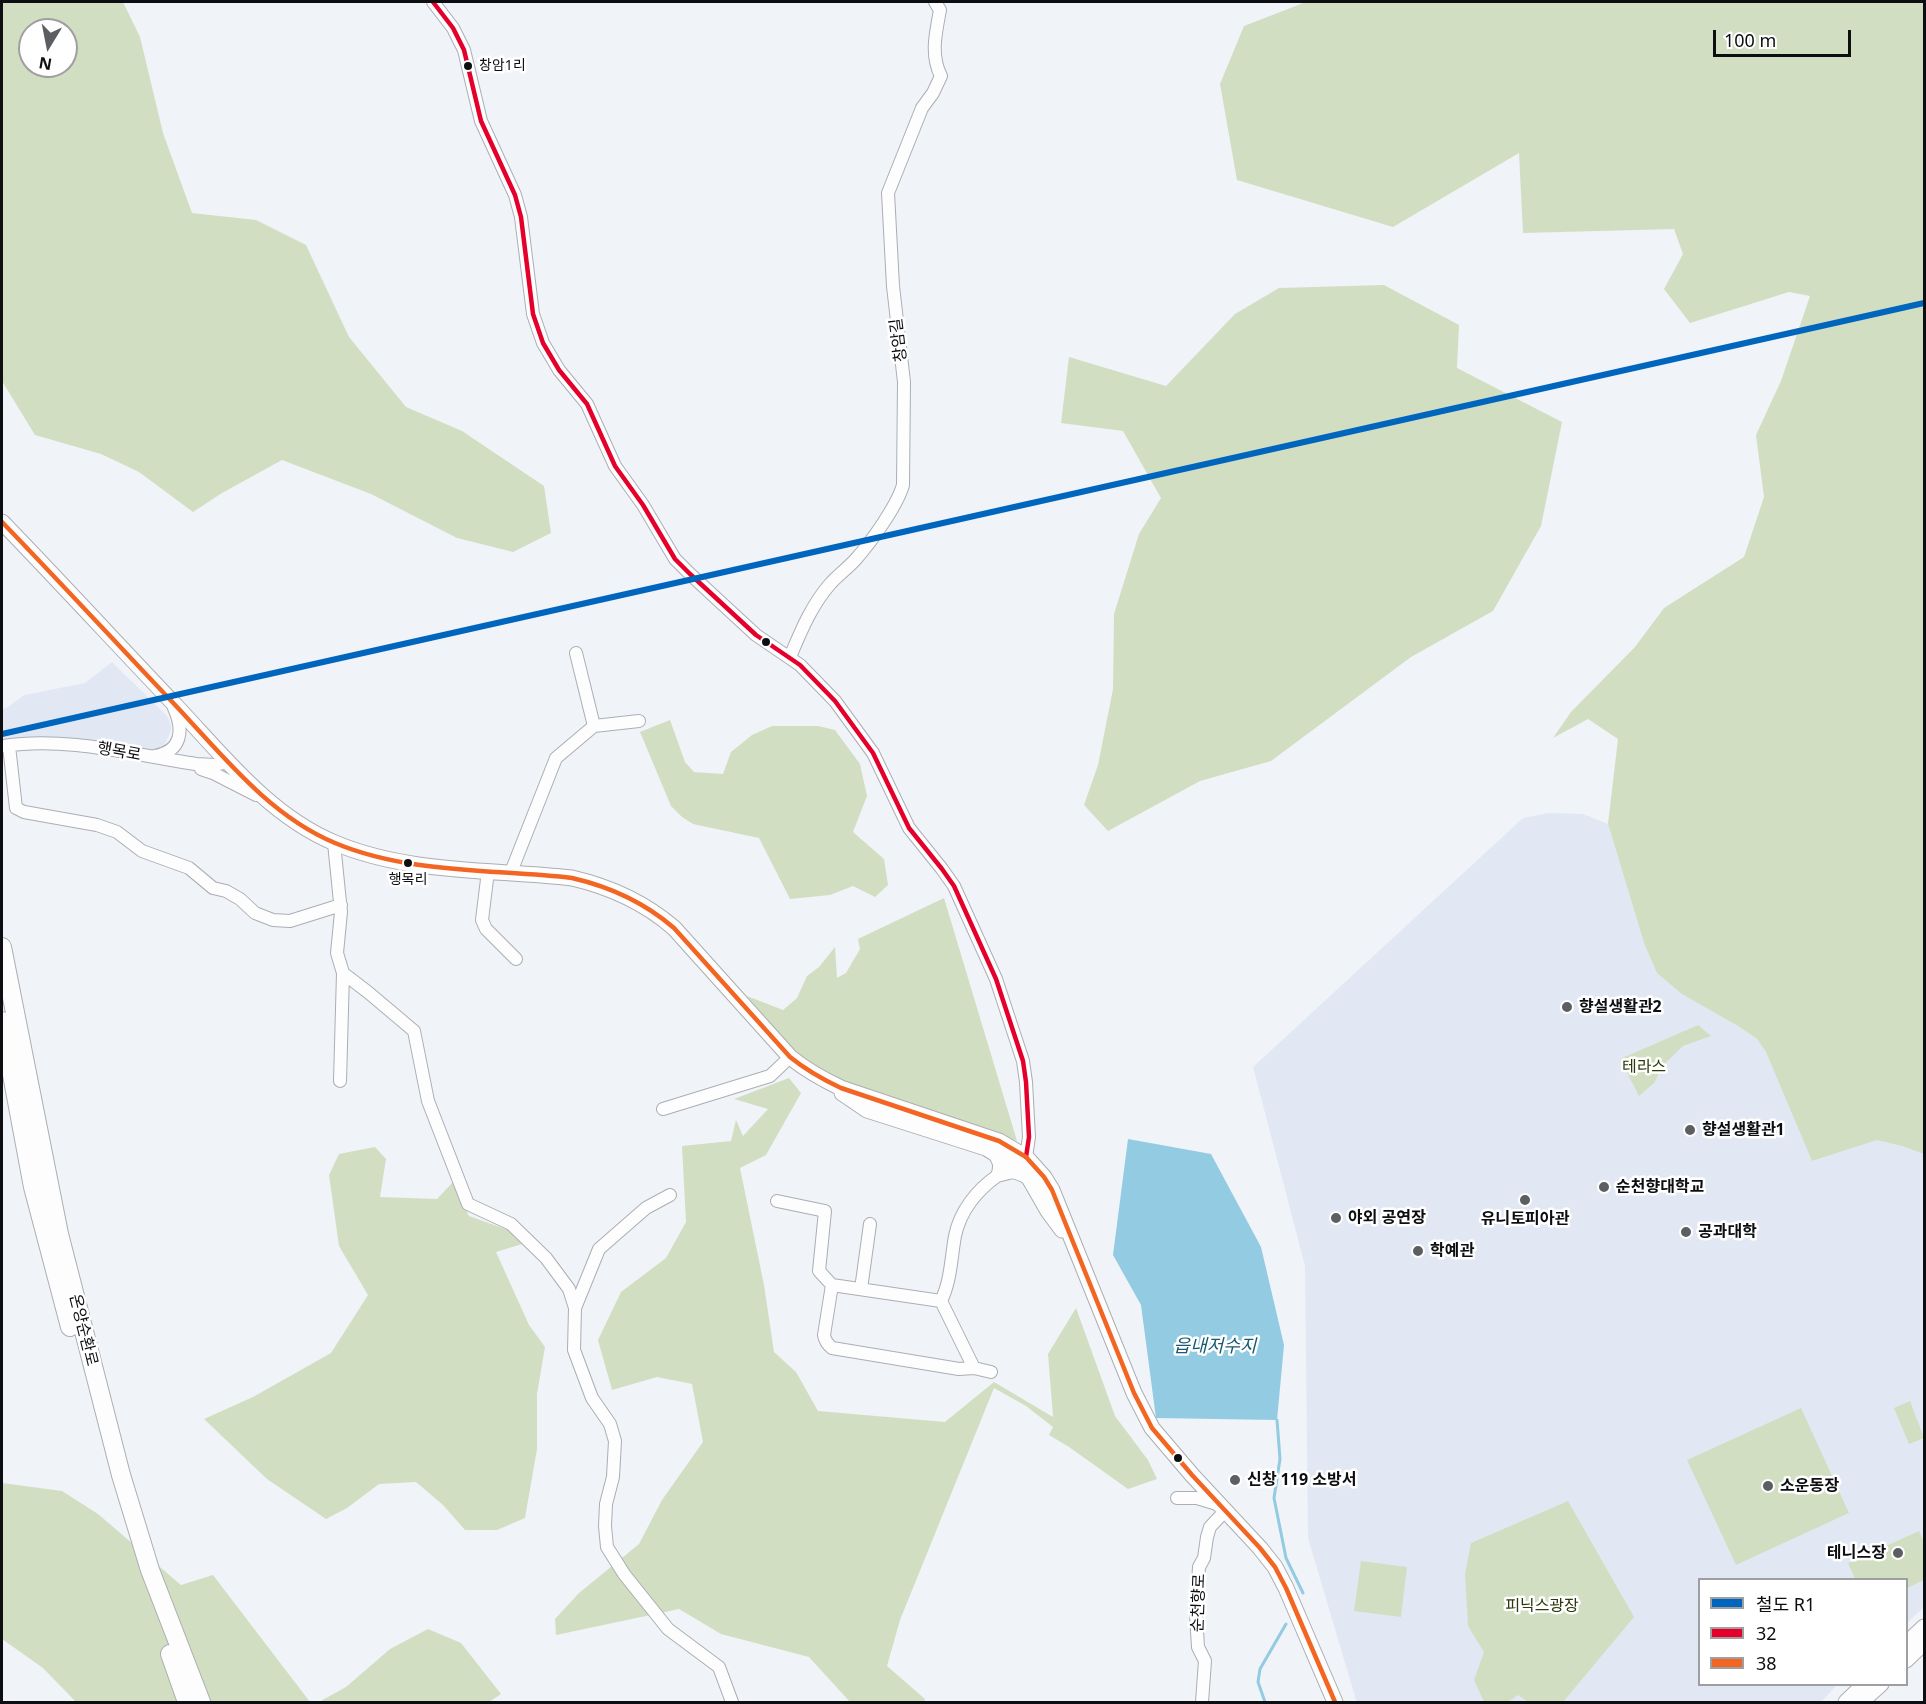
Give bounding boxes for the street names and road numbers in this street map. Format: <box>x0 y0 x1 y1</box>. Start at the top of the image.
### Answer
street label: 창암길 <box>887 317 911 363</box>
street label: 행목로 <box>96 739 142 765</box>
street label: 온양순환로 <box>65 1292 101 1368</box>
street label: 순천향로 <box>1188 1573 1210 1633</box>

